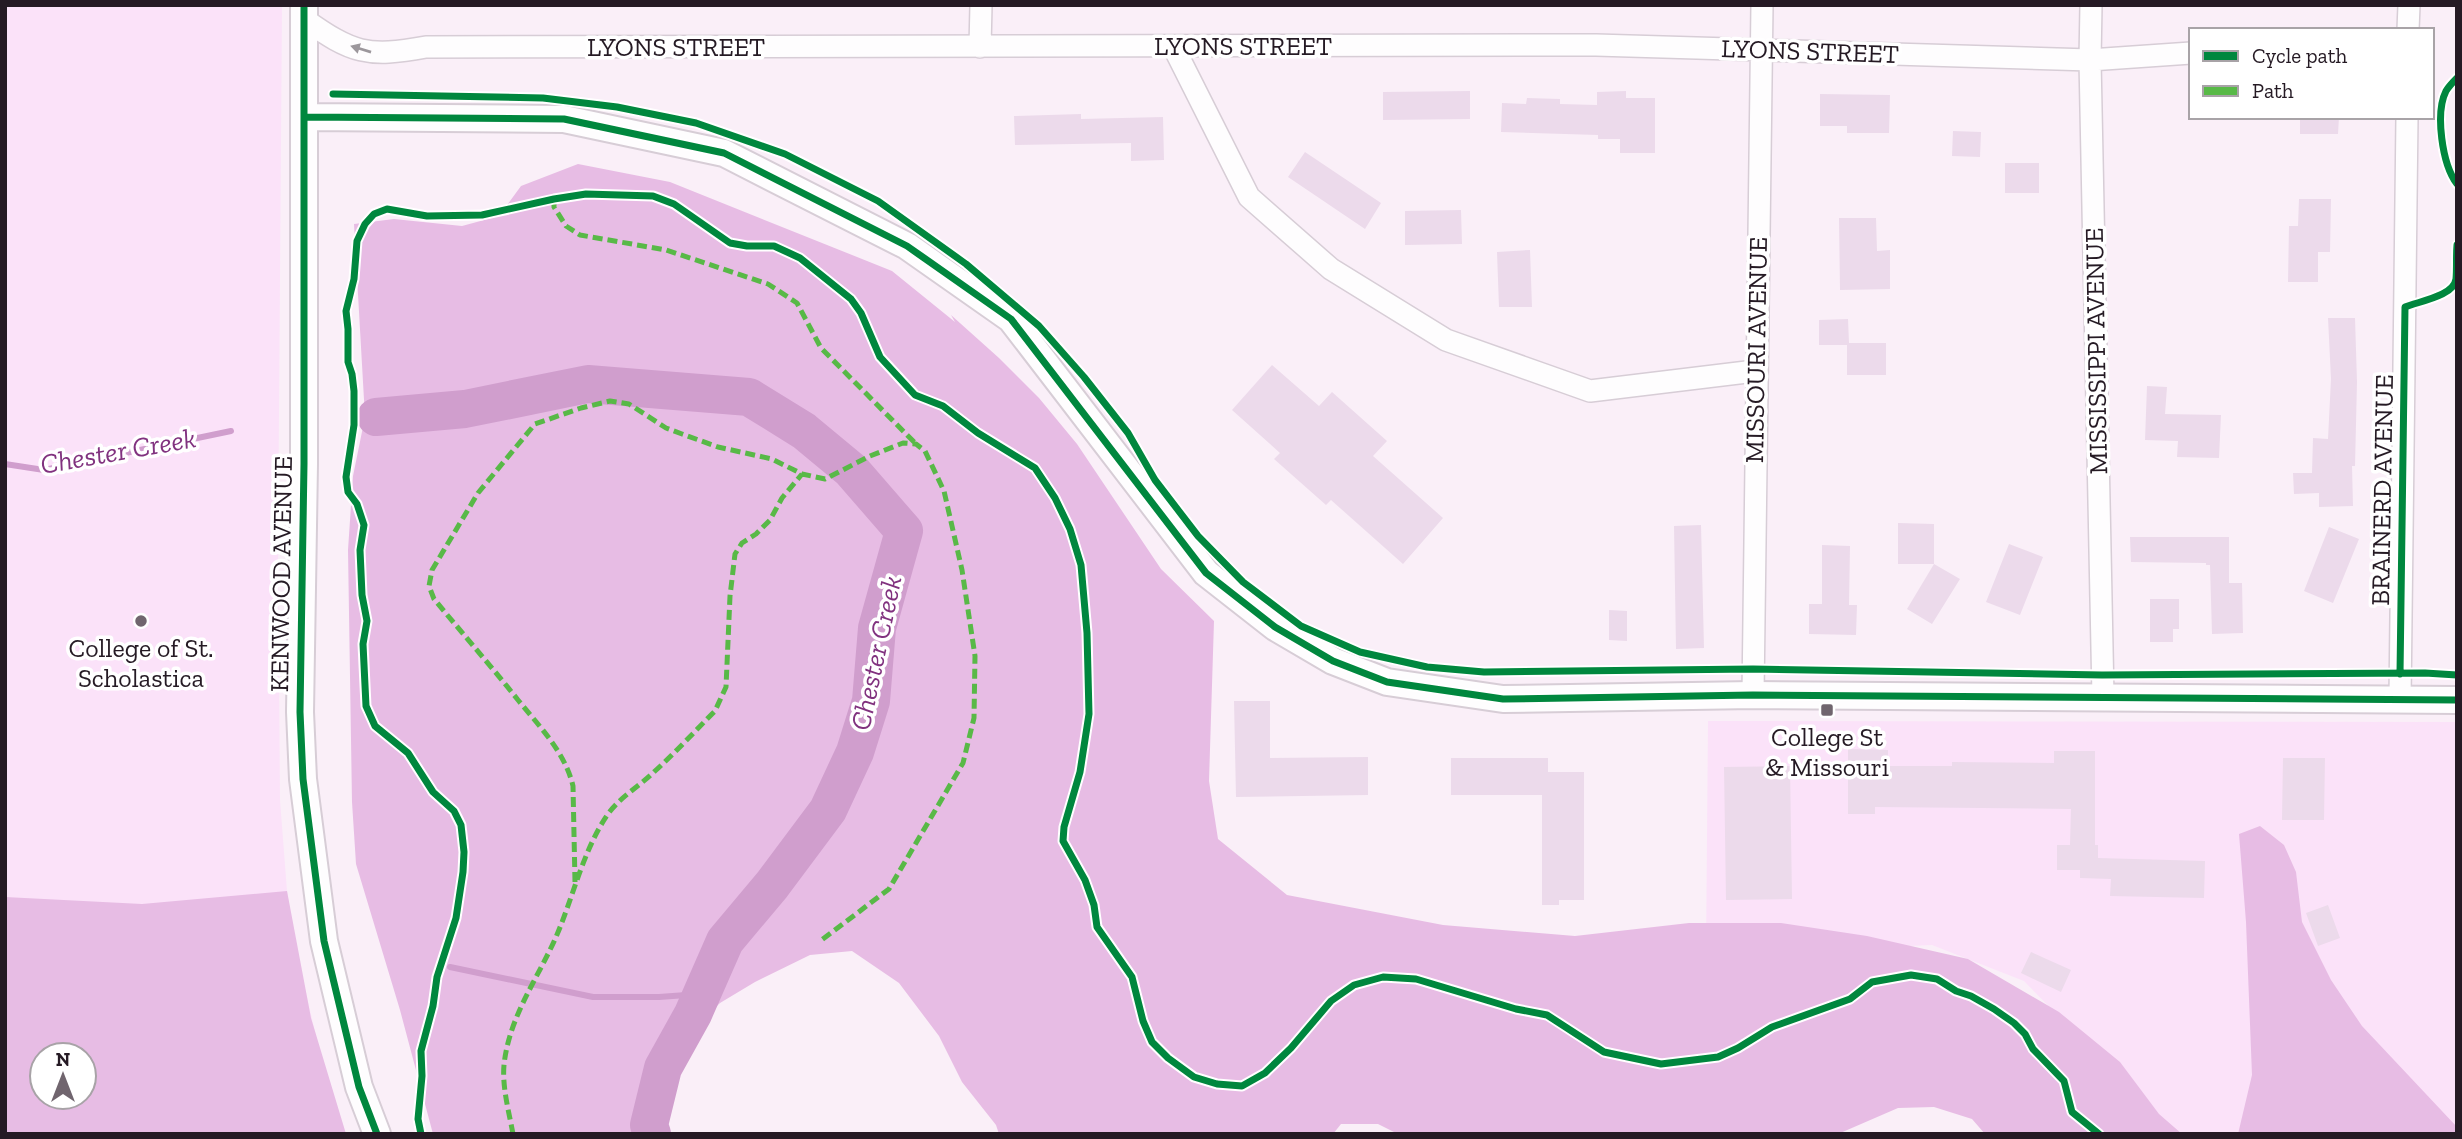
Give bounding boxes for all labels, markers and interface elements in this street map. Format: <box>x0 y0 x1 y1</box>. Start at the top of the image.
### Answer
legend <box>2189 28 2434 119</box>
street label: LYONS STREET <box>1154 30 1332 62</box>
street label: LYONS STREET <box>587 31 765 63</box>
street label: LYONS STREET <box>1720 32 1900 70</box>
text: Cycle path <box>2252 43 2347 68</box>
one-way arrow <box>351 44 372 54</box>
text: Path <box>2252 78 2294 103</box>
street label: MISSISSIPPI AVENUE <box>2078 227 2114 475</box>
street label: MISSOURI AVENUE <box>1738 237 1774 463</box>
street label: BRAINERD AVENUE <box>2364 374 2400 606</box>
water label: Chester Creek <box>38 421 198 481</box>
street label: KENWOOD AVENUE <box>263 456 299 692</box>
water label: Chester Creek <box>844 573 908 733</box>
marker: College of St. Scholastica <box>133 613 149 629</box>
place label: College of St. Scholastica <box>68 632 214 694</box>
marker: College St & Missouri <box>1819 702 1835 718</box>
place label: College St & Missouri <box>1765 721 1889 783</box>
north arrow <box>28 1041 98 1111</box>
text: N <box>56 1048 70 1071</box>

